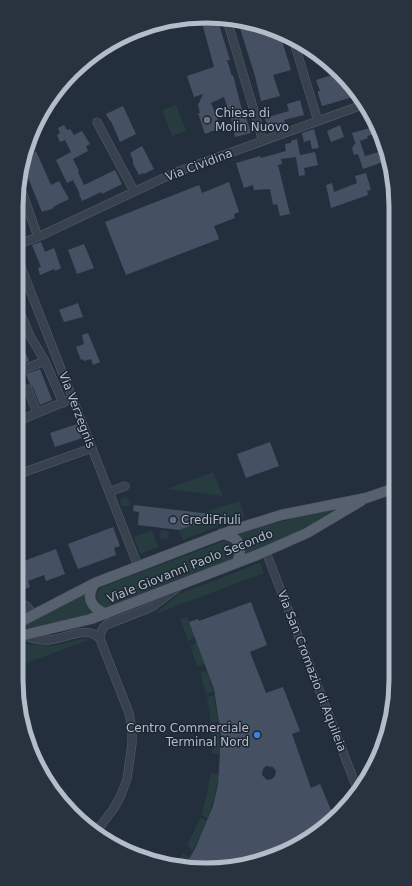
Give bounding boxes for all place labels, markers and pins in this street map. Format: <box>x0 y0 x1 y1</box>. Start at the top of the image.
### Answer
place label: Chiesa di Molin Nuovo <box>215 106 289 134</box>
marker: Chiesa di Molin Nuovo <box>202 115 212 125</box>
place label: CrediFriuli <box>181 513 241 527</box>
marker: CrediFriuli <box>168 515 178 525</box>
place label: Centro Commerciale Terminal Nord <box>126 721 249 749</box>
marker: Centro Commerciale Terminal Nord <box>252 730 262 740</box>

